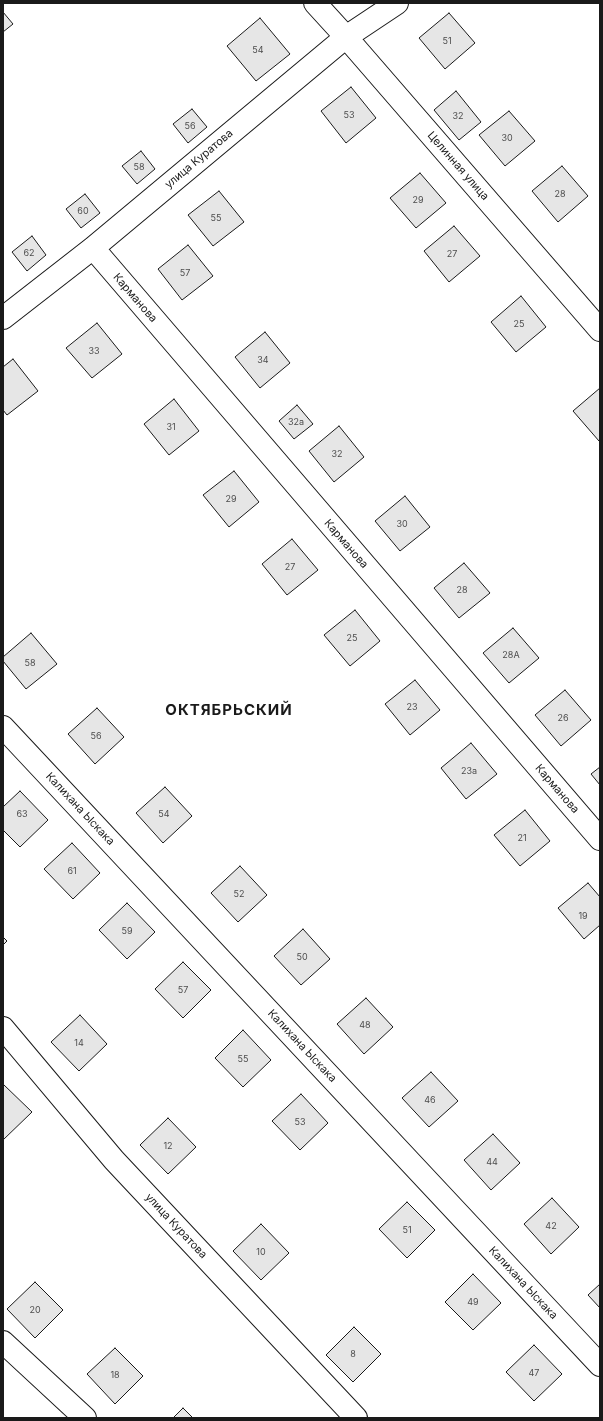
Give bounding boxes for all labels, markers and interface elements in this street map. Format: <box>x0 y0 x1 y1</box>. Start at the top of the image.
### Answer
house number: 51 <box>442 36 452 46</box>
house number: 54 <box>252 45 264 55</box>
house number: 53 <box>343 110 355 120</box>
house number: 32 <box>452 111 464 121</box>
house number: 56 <box>184 121 196 131</box>
street label: улица Куратова <box>162 127 236 191</box>
street label: Целинная улица <box>425 129 491 203</box>
house number: 30 <box>501 133 513 143</box>
house number: 58 <box>133 162 145 172</box>
house number: 28 <box>554 189 566 199</box>
house number: 29 <box>412 195 424 205</box>
house number: 60 <box>77 206 89 216</box>
house number: 55 <box>211 213 221 223</box>
house number: 62 <box>23 248 35 258</box>
house number: 27 <box>447 249 457 259</box>
house number: 57 <box>180 268 190 278</box>
street label: Карманова <box>110 271 160 325</box>
house number: 25 <box>514 319 524 329</box>
house number: 33 <box>88 346 100 356</box>
house number: 34 <box>257 355 269 365</box>
house number: 32а <box>288 417 304 427</box>
house number: 31 <box>166 422 176 432</box>
house number: 32 <box>331 449 343 459</box>
house number: 29 <box>225 494 237 504</box>
street label: Карманова <box>321 517 371 571</box>
house number: 30 <box>396 519 408 529</box>
house number: 27 <box>285 562 295 572</box>
house number: 28 <box>456 585 468 595</box>
house number: 25 <box>347 633 357 643</box>
house number: 28А <box>502 650 520 660</box>
house number: 58 <box>24 658 36 668</box>
district label: ОКТЯБРЬСКИЙ <box>165 701 293 719</box>
house number: 23 <box>406 702 418 712</box>
house number: 26 <box>557 713 569 723</box>
house number: 56 <box>90 731 102 741</box>
street label: Карманова <box>532 762 582 816</box>
house number: 23а <box>461 766 477 776</box>
street label: Калихана Ыскака <box>43 770 117 848</box>
house number: 63 <box>16 809 28 819</box>
house number: 54 <box>158 809 170 819</box>
house number: 21 <box>517 833 527 843</box>
house number: 61 <box>67 866 77 876</box>
house number: 52 <box>234 889 244 899</box>
house number: 19 <box>578 911 588 921</box>
house number: 59 <box>121 926 133 936</box>
house number: 50 <box>296 952 308 962</box>
house number: 57 <box>178 985 188 995</box>
street label: Калихана Ыскака <box>265 1007 339 1085</box>
house number: 48 <box>359 1020 371 1030</box>
house number: 14 <box>74 1038 84 1048</box>
house number: 55 <box>238 1054 248 1064</box>
house number: 46 <box>424 1095 436 1105</box>
house number: 53 <box>294 1117 306 1127</box>
house number: 12 <box>163 1141 173 1151</box>
house number: 44 <box>486 1157 498 1167</box>
street label: улица Куратова <box>142 1191 210 1261</box>
house number: 42 <box>545 1221 557 1231</box>
house number: 51 <box>402 1225 412 1235</box>
street label: Калихана Ыскака <box>486 1244 560 1322</box>
house number: 10 <box>256 1247 266 1257</box>
house number: 49 <box>467 1297 479 1307</box>
house number: 20 <box>29 1305 41 1315</box>
house number: 8 <box>350 1349 356 1359</box>
house number: 47 <box>529 1368 539 1378</box>
house number: 18 <box>110 1370 120 1380</box>

